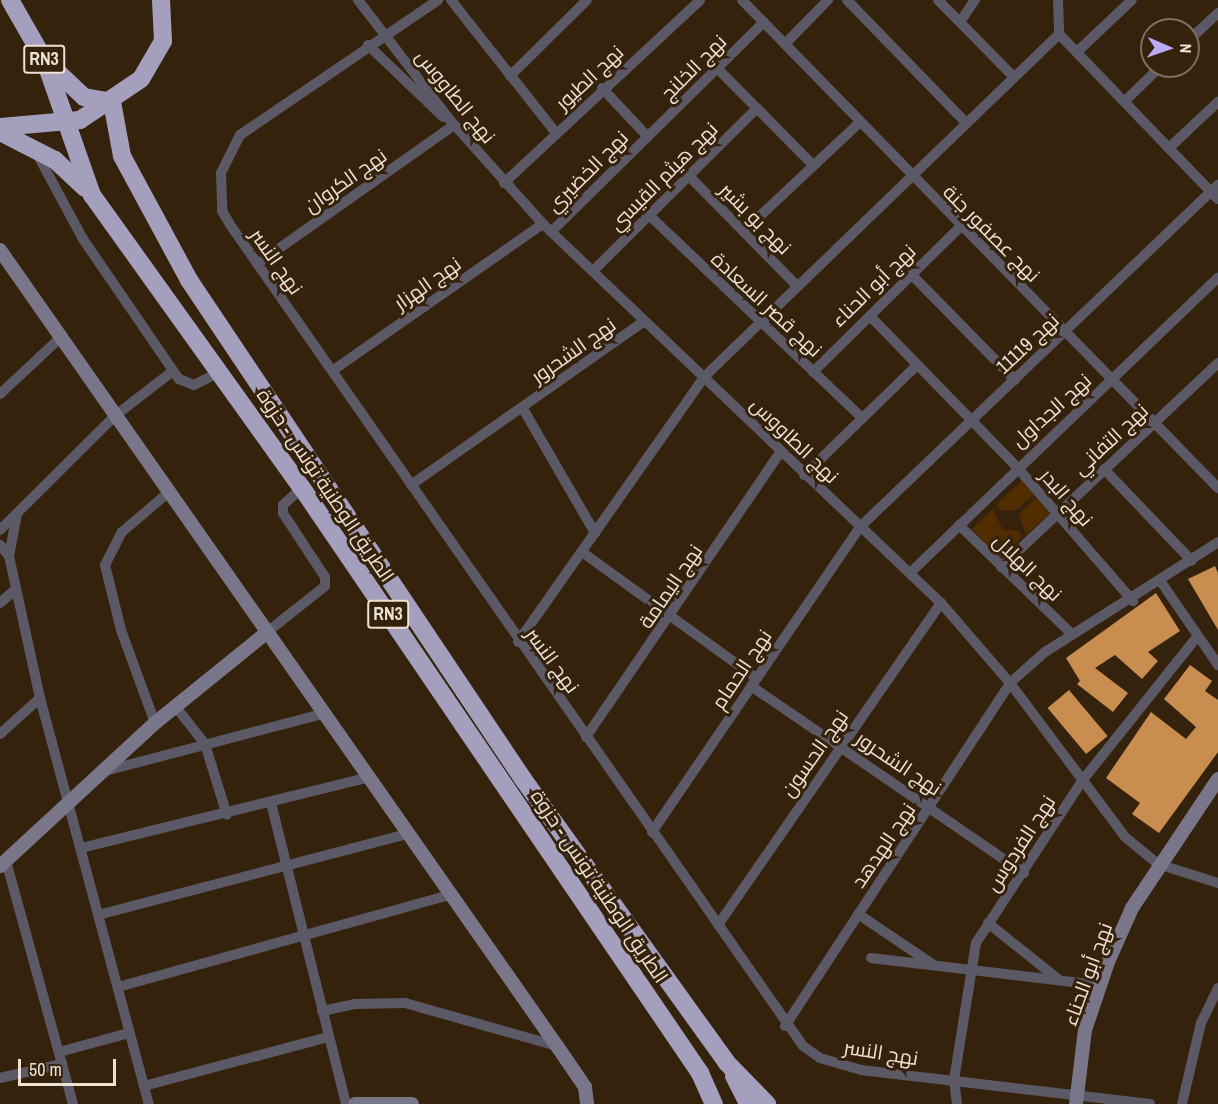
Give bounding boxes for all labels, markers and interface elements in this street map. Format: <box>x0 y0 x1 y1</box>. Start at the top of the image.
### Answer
north arrow <box>1140 18 1200 78</box>
street label: نهج الخلنج <box>655 29 731 105</box>
street label: نهج الطيور <box>550 40 628 114</box>
text: N <box>1175 43 1197 54</box>
road number: RN3 <box>23 44 65 74</box>
street label: نهج الطاووس <box>411 44 501 148</box>
street label: نهج هيثم القيسي <box>604 117 722 235</box>
street label: نهج الخضيري <box>541 125 633 217</box>
street label: نهج الكروان <box>299 143 391 217</box>
street label: نهج بو بشير <box>715 177 797 259</box>
street label: نهج عصفور جنة <box>939 180 1045 286</box>
street label: نهج النسر <box>246 223 308 299</box>
street label: نهج أبو الحناء <box>826 239 920 331</box>
street label: نهج قصر السعادة <box>707 247 827 361</box>
street label: نهج الهزار <box>389 251 465 315</box>
street label: نهج 11119 <box>990 308 1064 378</box>
street label: نهج الشحرور <box>526 312 620 388</box>
street label: نهج الجداول <box>1006 368 1096 452</box>
street label: الطريق الوطنية تونس - حزوة <box>252 384 400 586</box>
street label: نهج الطاووس <box>746 392 844 488</box>
street label: نهج التفاني <box>1067 398 1153 480</box>
street label: نهج البدر <box>1036 463 1098 531</box>
street label: نهج الهلال <box>989 528 1067 606</box>
street label: نهج اليمامة <box>633 539 707 633</box>
road number: RN3 <box>367 599 409 629</box>
street label: نهج النسر <box>521 622 585 698</box>
street label: نهج الحمام <box>706 625 776 713</box>
street label: نهج الحسون <box>775 705 853 801</box>
street label: نهج الشحرور <box>852 726 946 800</box>
street label: الطريق الوطنية تونس - حزوة <box>526 785 674 987</box>
street label: نهج الفردوس <box>980 790 1060 896</box>
street label: نهج الهدهد <box>846 798 920 892</box>
street label: نهج أبو الحناء <box>1057 919 1117 1029</box>
street label: نهج النسر <box>842 1034 920 1070</box>
scale bar <box>21 1047 118 1085</box>
text: 50 m <box>29 1057 62 1082</box>

